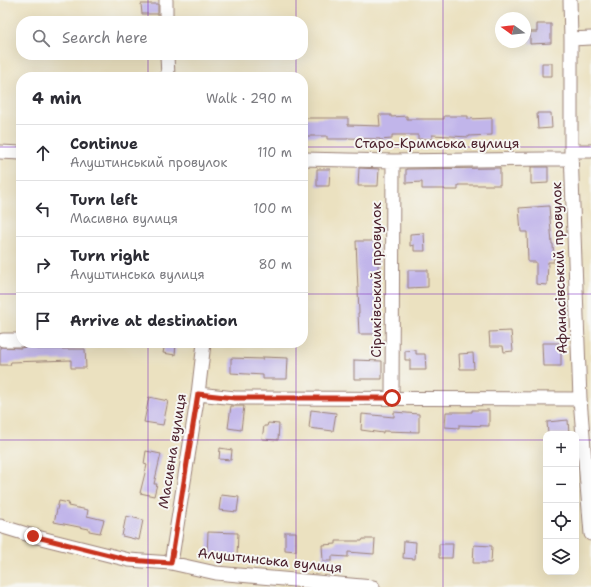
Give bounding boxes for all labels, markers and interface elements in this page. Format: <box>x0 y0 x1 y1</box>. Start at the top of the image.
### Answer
north arrow <box>495 12 531 48</box>
search box <box>16 16 308 60</box>
icon: search <box>30 27 52 49</box>
text: Search here <box>62 28 148 48</box>
text: 4 min <box>32 87 82 109</box>
text: Walk · 290 m <box>206 90 292 107</box>
text: Continue <box>70 134 138 154</box>
street label: Старо-Кримська вулиця <box>355 134 519 152</box>
icon: ahead <box>32 142 54 164</box>
text: 110 m <box>257 144 292 161</box>
text: Алуштинський провулок <box>70 154 227 171</box>
street label: Афанасівський провулок <box>547 181 571 354</box>
text: Turn left <box>70 190 138 210</box>
icon: left <box>32 198 54 220</box>
text: 100 m <box>253 200 292 217</box>
street label: Сіриківський провулок <box>367 202 385 358</box>
text: Масивна вулиця <box>70 210 178 227</box>
text: Turn right <box>70 246 150 266</box>
icon: right <box>32 254 54 276</box>
text: 80 m <box>258 256 292 273</box>
text: Алуштинська вулиця <box>70 266 205 283</box>
icon: arrive <box>32 310 54 332</box>
text: Arrive at destination <box>70 311 238 331</box>
route start <box>383 389 401 407</box>
street label: Масивна вулиця <box>154 392 190 510</box>
map controls <box>543 431 579 575</box>
button: + <box>543 431 579 467</box>
button: − <box>543 467 579 503</box>
button: locate <box>543 503 579 539</box>
route end <box>24 527 42 545</box>
button: layers <box>543 539 579 575</box>
street label: Алуштинська вулиця <box>197 543 343 577</box>

